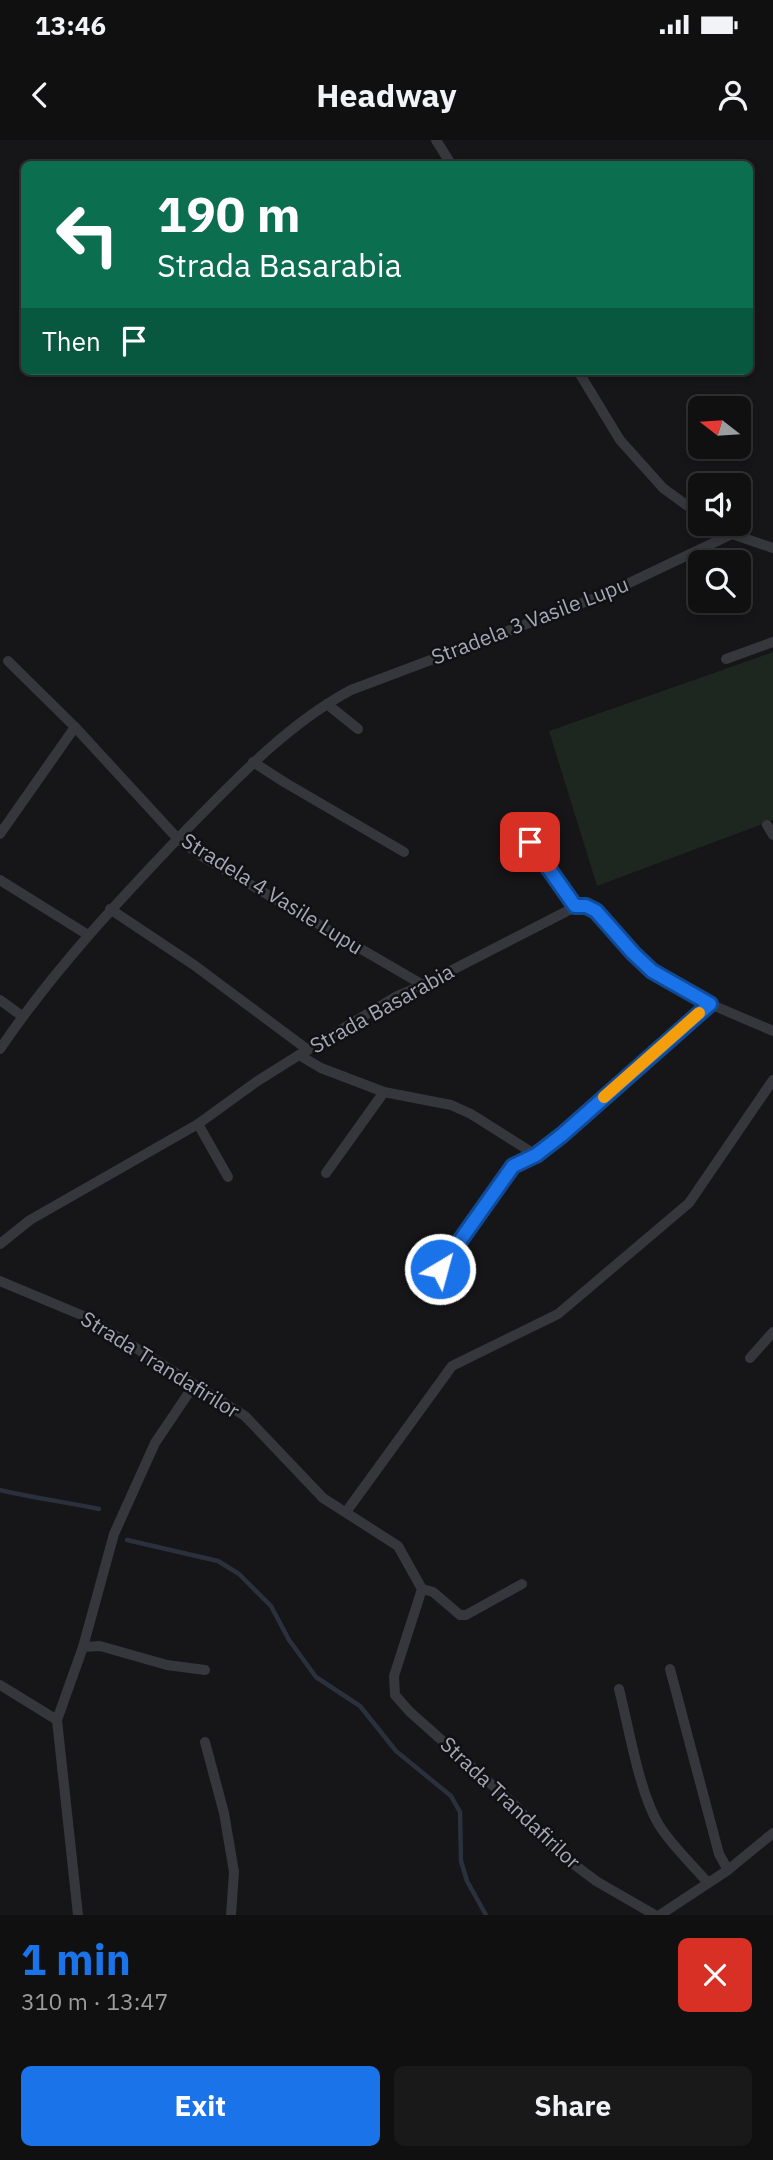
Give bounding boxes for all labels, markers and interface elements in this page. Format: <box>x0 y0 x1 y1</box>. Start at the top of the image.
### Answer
text: 13:46 <box>35 8 106 42</box>
text: Headway <box>316 74 457 116</box>
icon: back <box>21 76 59 114</box>
icon: person <box>714 76 752 114</box>
text: 190 m <box>157 182 301 245</box>
icon: left <box>42 189 133 280</box>
text: Strada Basarabia <box>157 244 402 286</box>
icon: arrive <box>115 322 153 360</box>
text: Then <box>42 324 101 358</box>
north arrow <box>688 396 751 458</box>
map controls <box>688 396 751 613</box>
button: sound <box>688 473 751 536</box>
button: search <box>688 550 751 613</box>
street label: Stradela 3 Vasile Lupu <box>427 570 632 671</box>
pin <box>500 812 560 872</box>
icon: arrive <box>511 823 549 861</box>
street label: Stradela 4 Vasile Lupu <box>177 826 369 960</box>
street label: Strada Basarabia <box>304 957 459 1059</box>
position arrow <box>403 1232 477 1306</box>
street label: Strada Trandafirilor <box>76 1304 245 1424</box>
street label: Strada Trandafirilor <box>435 1730 587 1875</box>
text: 1 min <box>21 1932 131 1987</box>
button: close <box>678 1938 752 2012</box>
text: 310 m · 13:47 <box>21 1986 168 2016</box>
button: Exit <box>21 2066 380 2146</box>
button: Share <box>394 2066 752 2146</box>

